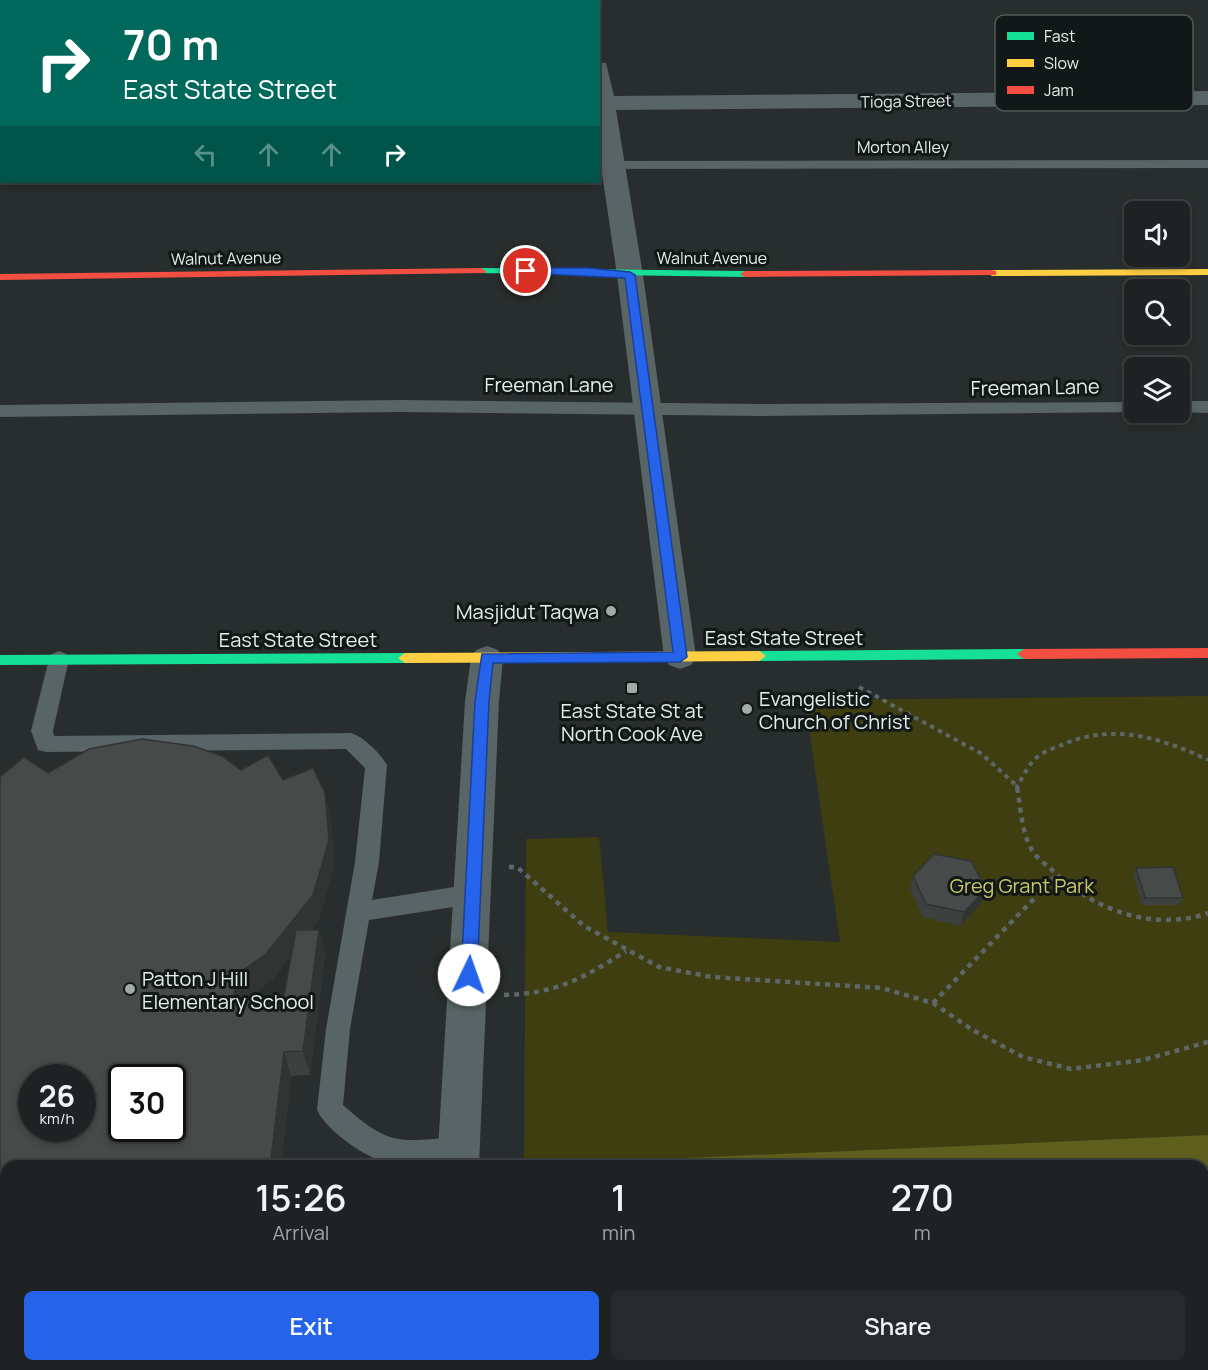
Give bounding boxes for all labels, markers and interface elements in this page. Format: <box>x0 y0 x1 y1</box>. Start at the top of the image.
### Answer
text: 70 m <box>123 15 219 73</box>
legend <box>995 15 1193 111</box>
icon: right <box>24 24 102 102</box>
text: Fast <box>1044 25 1075 47</box>
text: Slow <box>1044 52 1079 74</box>
text: East State Street <box>123 70 337 107</box>
text: Jam <box>1044 79 1074 101</box>
street label: Tioga Street <box>860 89 952 113</box>
street label: Morton Alley <box>857 136 950 158</box>
icon: left <box>189 138 222 171</box>
icon: ahead <box>252 138 285 171</box>
icon: ahead <box>315 138 348 171</box>
icon: right <box>378 138 411 171</box>
map controls <box>1124 201 1190 423</box>
button: sound <box>1124 201 1190 267</box>
pin <box>500 245 551 296</box>
street label: Walnut Avenue <box>171 246 281 270</box>
street label: Walnut Avenue <box>657 247 767 269</box>
icon: arrive <box>509 254 542 287</box>
button: search <box>1124 279 1190 345</box>
button: layers <box>1124 357 1190 423</box>
street label: Freeman Lane <box>485 371 613 398</box>
street label: Freeman Lane <box>970 372 1100 402</box>
place label: Masjidut Taqwa <box>456 598 599 625</box>
marker: Masjidut Taqwa <box>604 604 618 618</box>
street label: East State Street <box>705 624 863 651</box>
street label: East State Street <box>219 626 377 653</box>
marker: East State St at North Cook Ave <box>625 681 639 695</box>
place label: Evangelistic Church of Christ <box>759 685 911 735</box>
place label: East State St at North Cook Ave <box>560 697 704 747</box>
marker: Evangelistic Church of Christ <box>740 702 754 716</box>
park label: Greg Grant Park <box>950 872 1095 899</box>
position arrow <box>437 943 501 1007</box>
place label: Patton J Hill Elementary School <box>142 965 314 1015</box>
marker: Patton J Hill Elementary School <box>123 982 137 996</box>
speed limit sign: 30 <box>108 1064 186 1142</box>
text: 26 <box>39 1075 75 1116</box>
text: km/h <box>40 1108 74 1129</box>
text: 15:26 <box>255 1173 347 1222</box>
text: 1 <box>611 1173 626 1222</box>
text: 270 <box>891 1173 954 1222</box>
text: Arrival <box>272 1219 330 1246</box>
text: min <box>602 1219 635 1246</box>
text: m <box>914 1219 931 1246</box>
button: Exit <box>24 1291 599 1360</box>
button: Share <box>611 1291 1185 1360</box>

